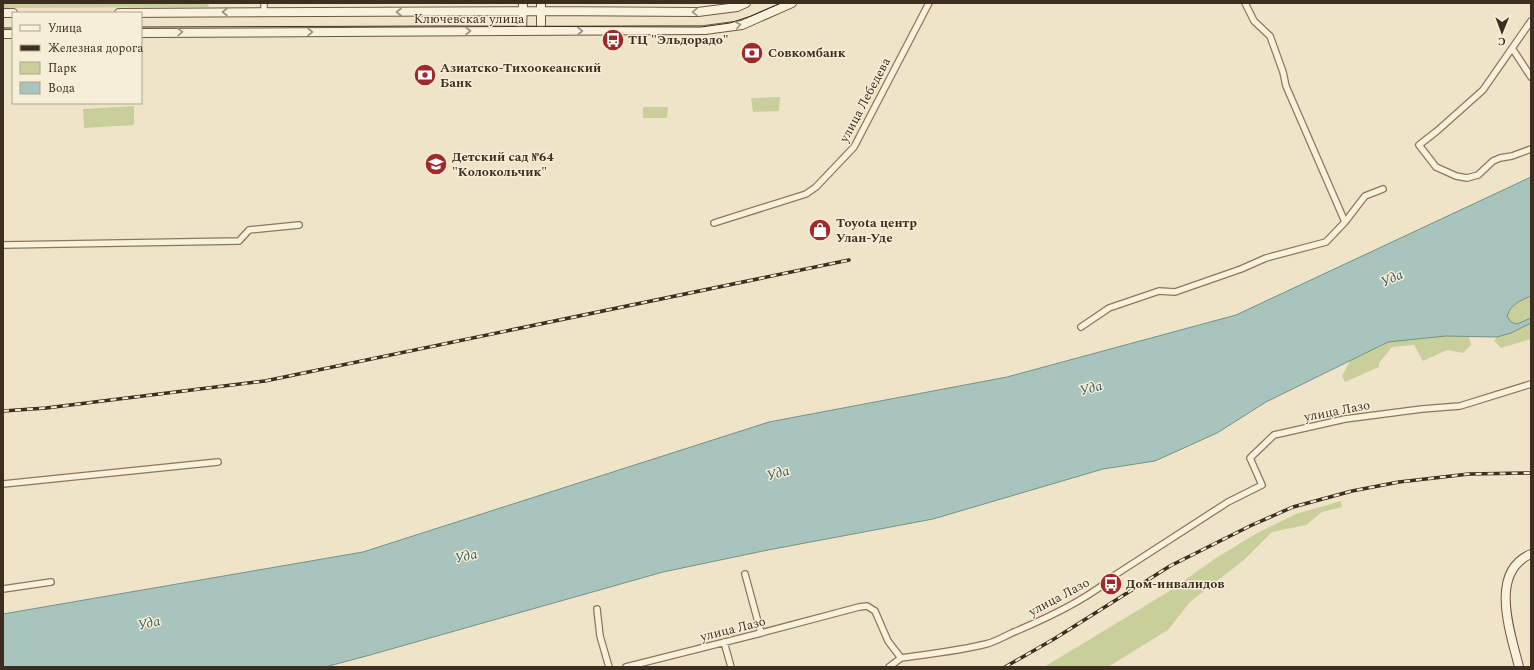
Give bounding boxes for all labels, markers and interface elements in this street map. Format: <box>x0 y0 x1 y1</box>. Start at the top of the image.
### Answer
one-way arrow <box>222 8 228 16</box>
one-way arrow <box>396 8 402 16</box>
one-way arrow <box>692 8 698 16</box>
street label: Ключевская улица <box>414 9 525 29</box>
legend <box>12 12 142 104</box>
north arrow <box>1482 12 1522 52</box>
text: Улица <box>48 19 82 38</box>
one-way arrow <box>735 22 741 30</box>
one-way arrow <box>465 27 471 35</box>
one-way arrow <box>577 27 583 35</box>
bus stop icon: ТЦ "Эльдорадо" <box>600 27 626 53</box>
one-way arrow <box>177 28 183 36</box>
one-way arrow <box>307 28 313 36</box>
place label: ТЦ "Эльдорадо" <box>628 30 729 50</box>
text: С <box>1498 33 1506 50</box>
text: Железная дорога <box>48 39 143 58</box>
bank icon: Совкомбанк <box>739 40 765 66</box>
place label: Совкомбанк <box>768 43 846 63</box>
street label: улица Лебедева <box>834 53 896 147</box>
place label: Азиатско-Тихоокеанский Банк <box>440 58 601 93</box>
text: Парк <box>48 59 77 78</box>
bank icon: Азиатско-Тихоокеанский Банк <box>412 62 438 88</box>
text: Вода <box>48 79 75 98</box>
place label: Детский сад №64 "Колокольчик" <box>452 147 554 182</box>
school or university icon: Детский сад №64 "Колокольчик" <box>423 151 449 177</box>
place label: Toyota центр Улан-Уде <box>836 213 917 248</box>
shop icon: Toyota центр Улан-Уде <box>807 217 833 243</box>
water label: Уда <box>1378 264 1406 292</box>
water label: Уда <box>1077 375 1105 401</box>
street label: улица Лазо <box>1301 395 1372 427</box>
water label: Уда <box>764 460 792 486</box>
water label: Уда <box>453 543 479 569</box>
bus stop icon: Дом-инвалидов <box>1098 571 1124 597</box>
street label: улица Лазо <box>1024 572 1093 622</box>
place label: Дом-инвалидов <box>1126 574 1224 594</box>
water label: Уда <box>136 610 162 636</box>
street label: улица Лазо <box>697 611 768 647</box>

